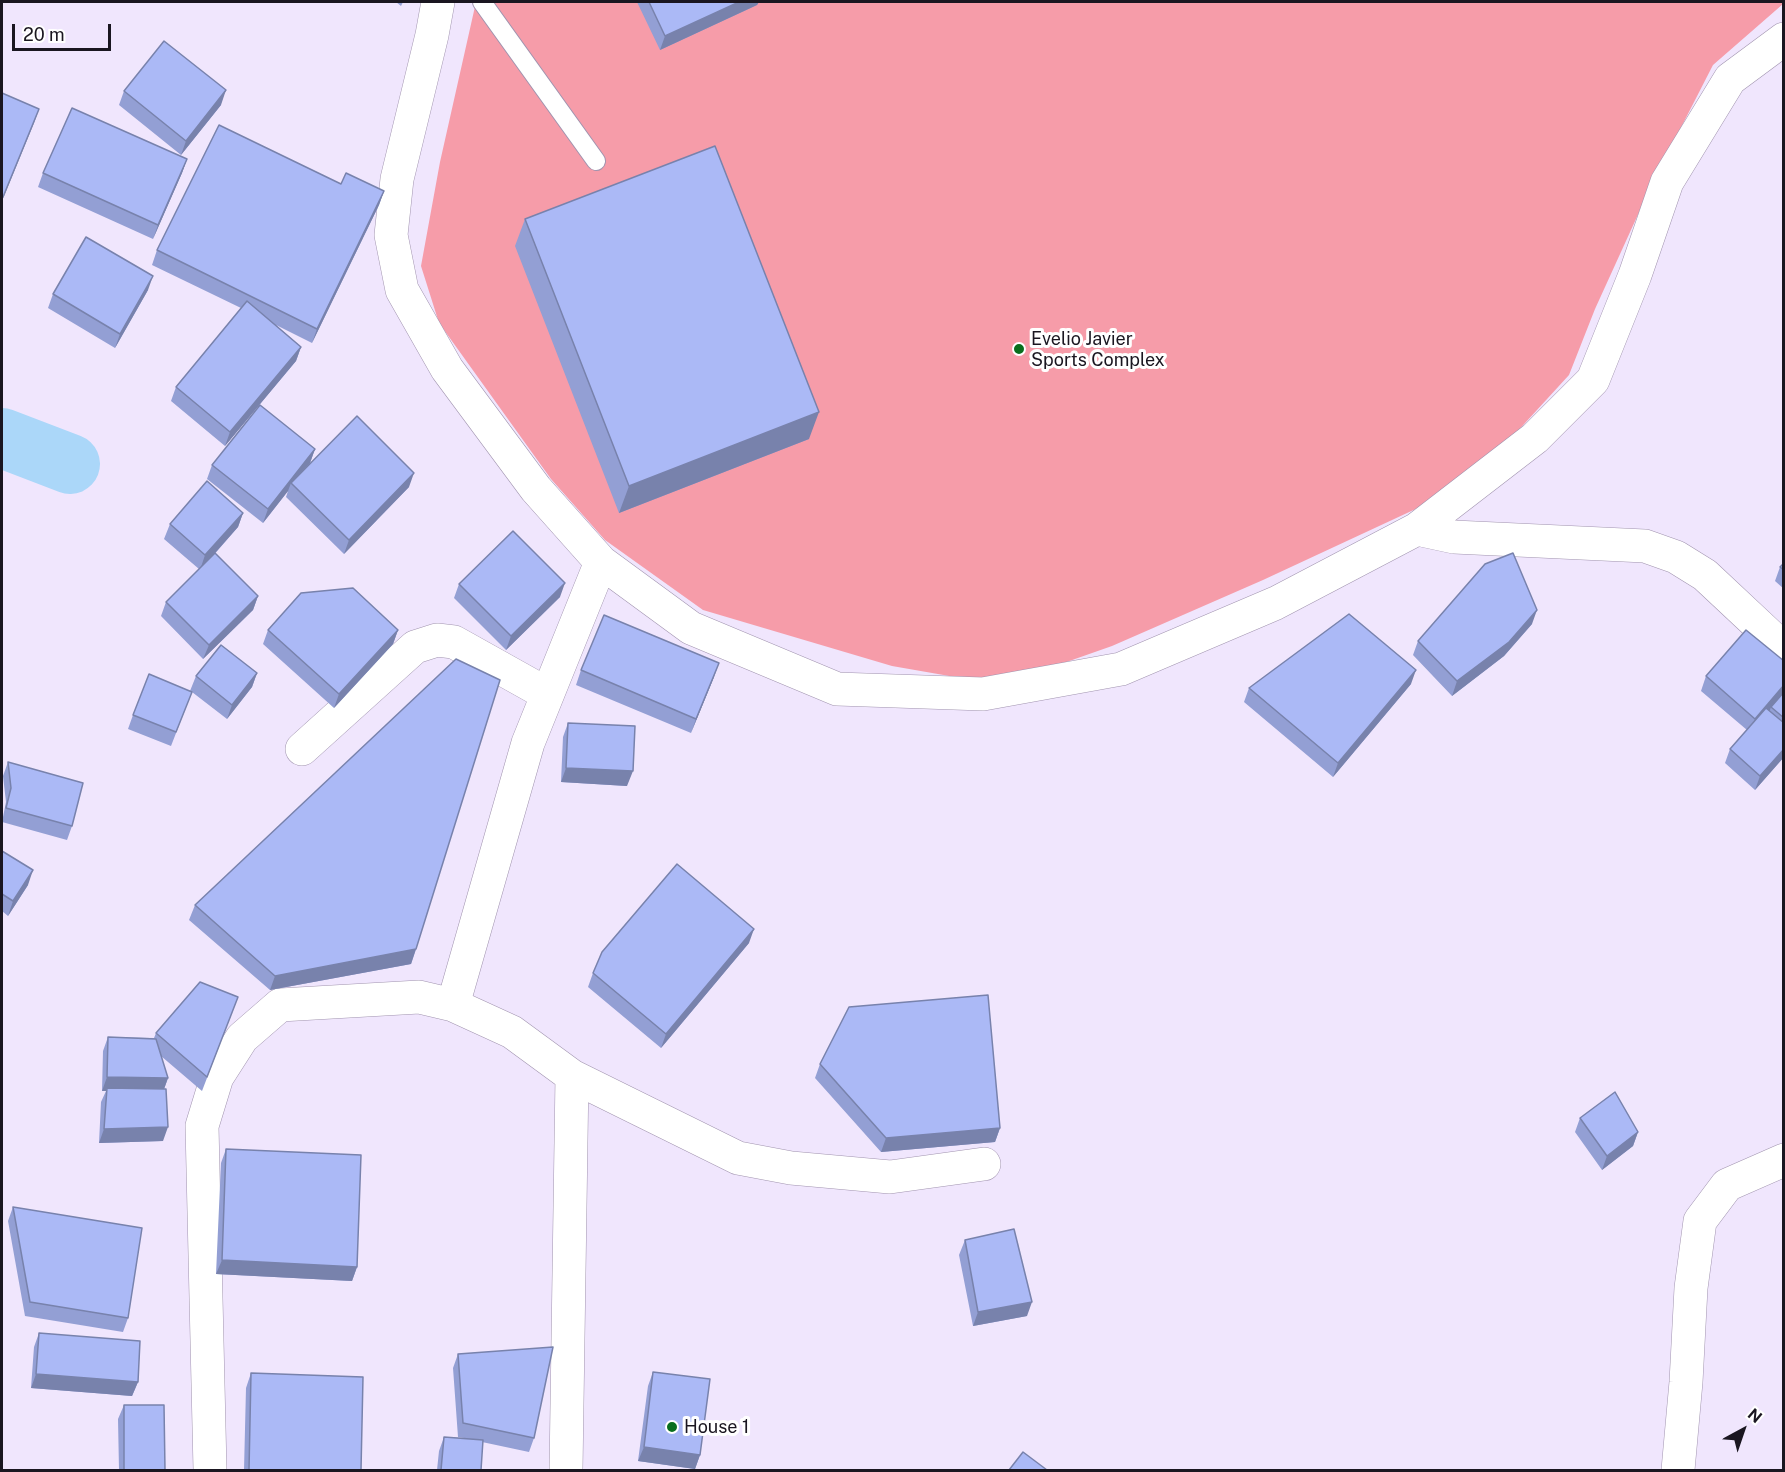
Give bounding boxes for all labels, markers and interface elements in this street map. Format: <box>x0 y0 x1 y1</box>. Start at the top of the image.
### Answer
scale bar <box>15 12 114 50</box>
text: 20 m <box>23 24 65 45</box>
place label: Evelio Javier Sports Complex <box>1031 328 1165 370</box>
marker: Evelio Javier Sports Complex <box>1012 342 1026 356</box>
north arrow <box>1713 1400 1773 1460</box>
text: N <box>1744 1405 1766 1427</box>
place label: House 1 <box>684 1416 749 1438</box>
marker: House 1 <box>665 1420 679 1434</box>

